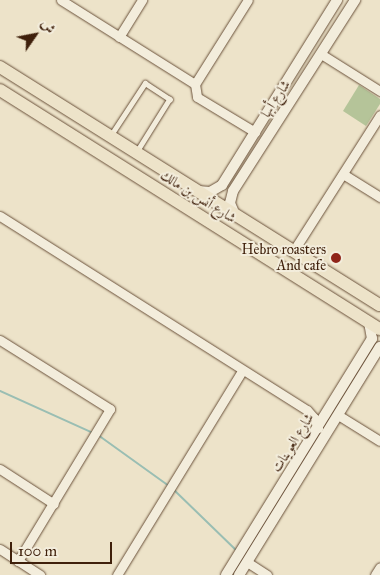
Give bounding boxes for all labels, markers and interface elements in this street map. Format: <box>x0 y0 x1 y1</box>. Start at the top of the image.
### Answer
north arrow <box>10 10 60 60</box>
text: ش <box>37 16 59 37</box>
street label: شارع أبها <box>258 77 294 121</box>
street label: شارع أنس بن مالك <box>157 167 239 227</box>
place label: Hebro roasters And cafe <box>242 242 326 274</box>
marker: Hebro roasters And cafe <box>330 252 342 264</box>
street label: شارع العوينات <box>268 410 318 476</box>
scale bar <box>12 532 115 564</box>
text: 100 m <box>18 542 57 560</box>

